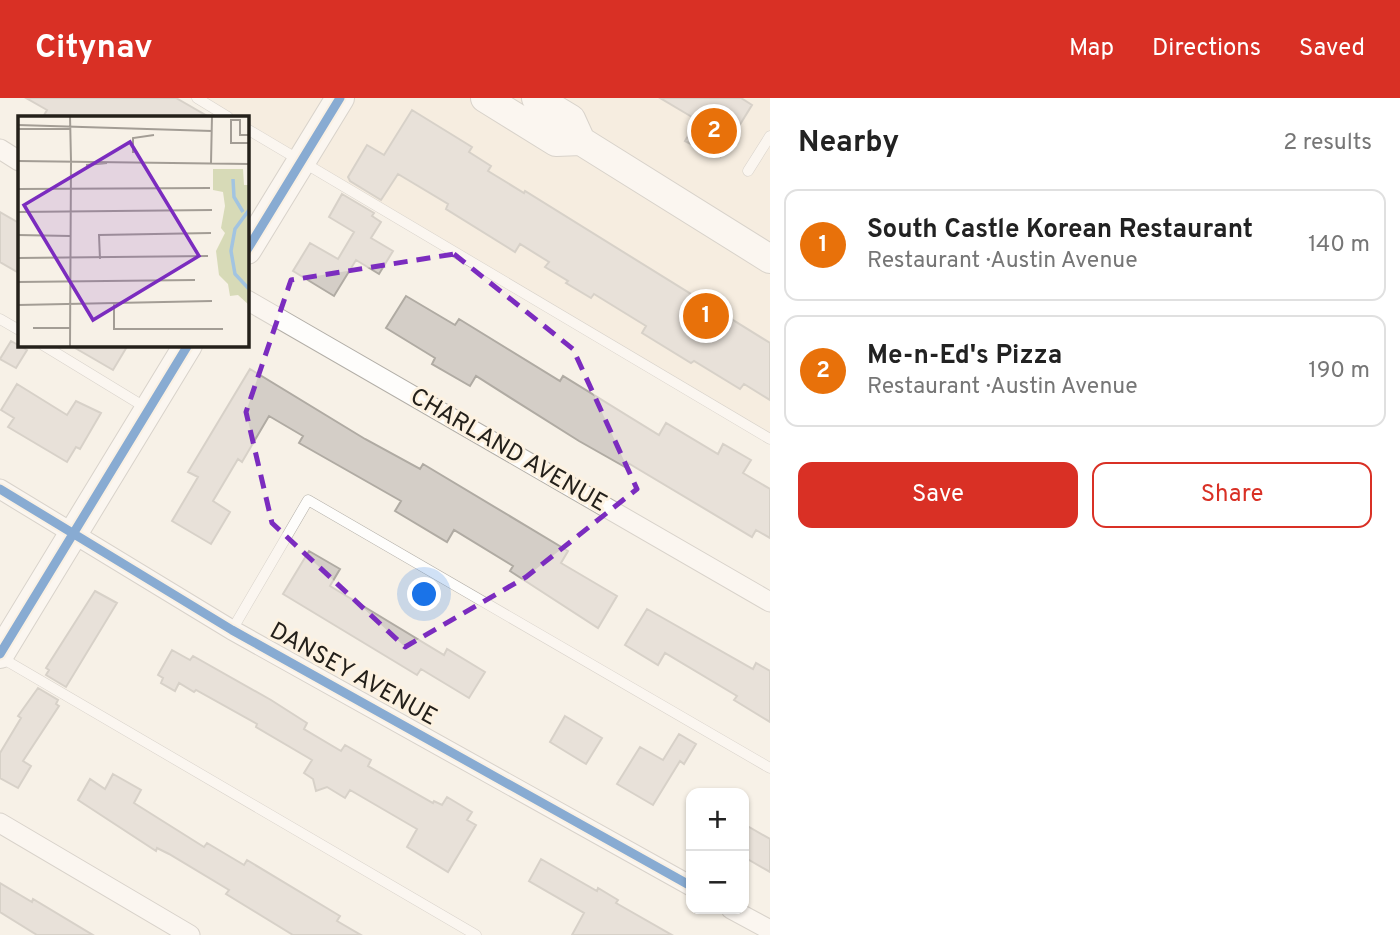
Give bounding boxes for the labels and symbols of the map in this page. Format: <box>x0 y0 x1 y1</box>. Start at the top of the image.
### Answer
pin: 2 <box>691 105 737 157</box>
inset map <box>18 116 248 346</box>
pin: 1 <box>683 290 729 342</box>
street label: CHARLAND AVENUE <box>404 382 612 520</box>
your location <box>407 577 441 611</box>
street label: DANSEY AVENUE <box>264 617 442 733</box>

